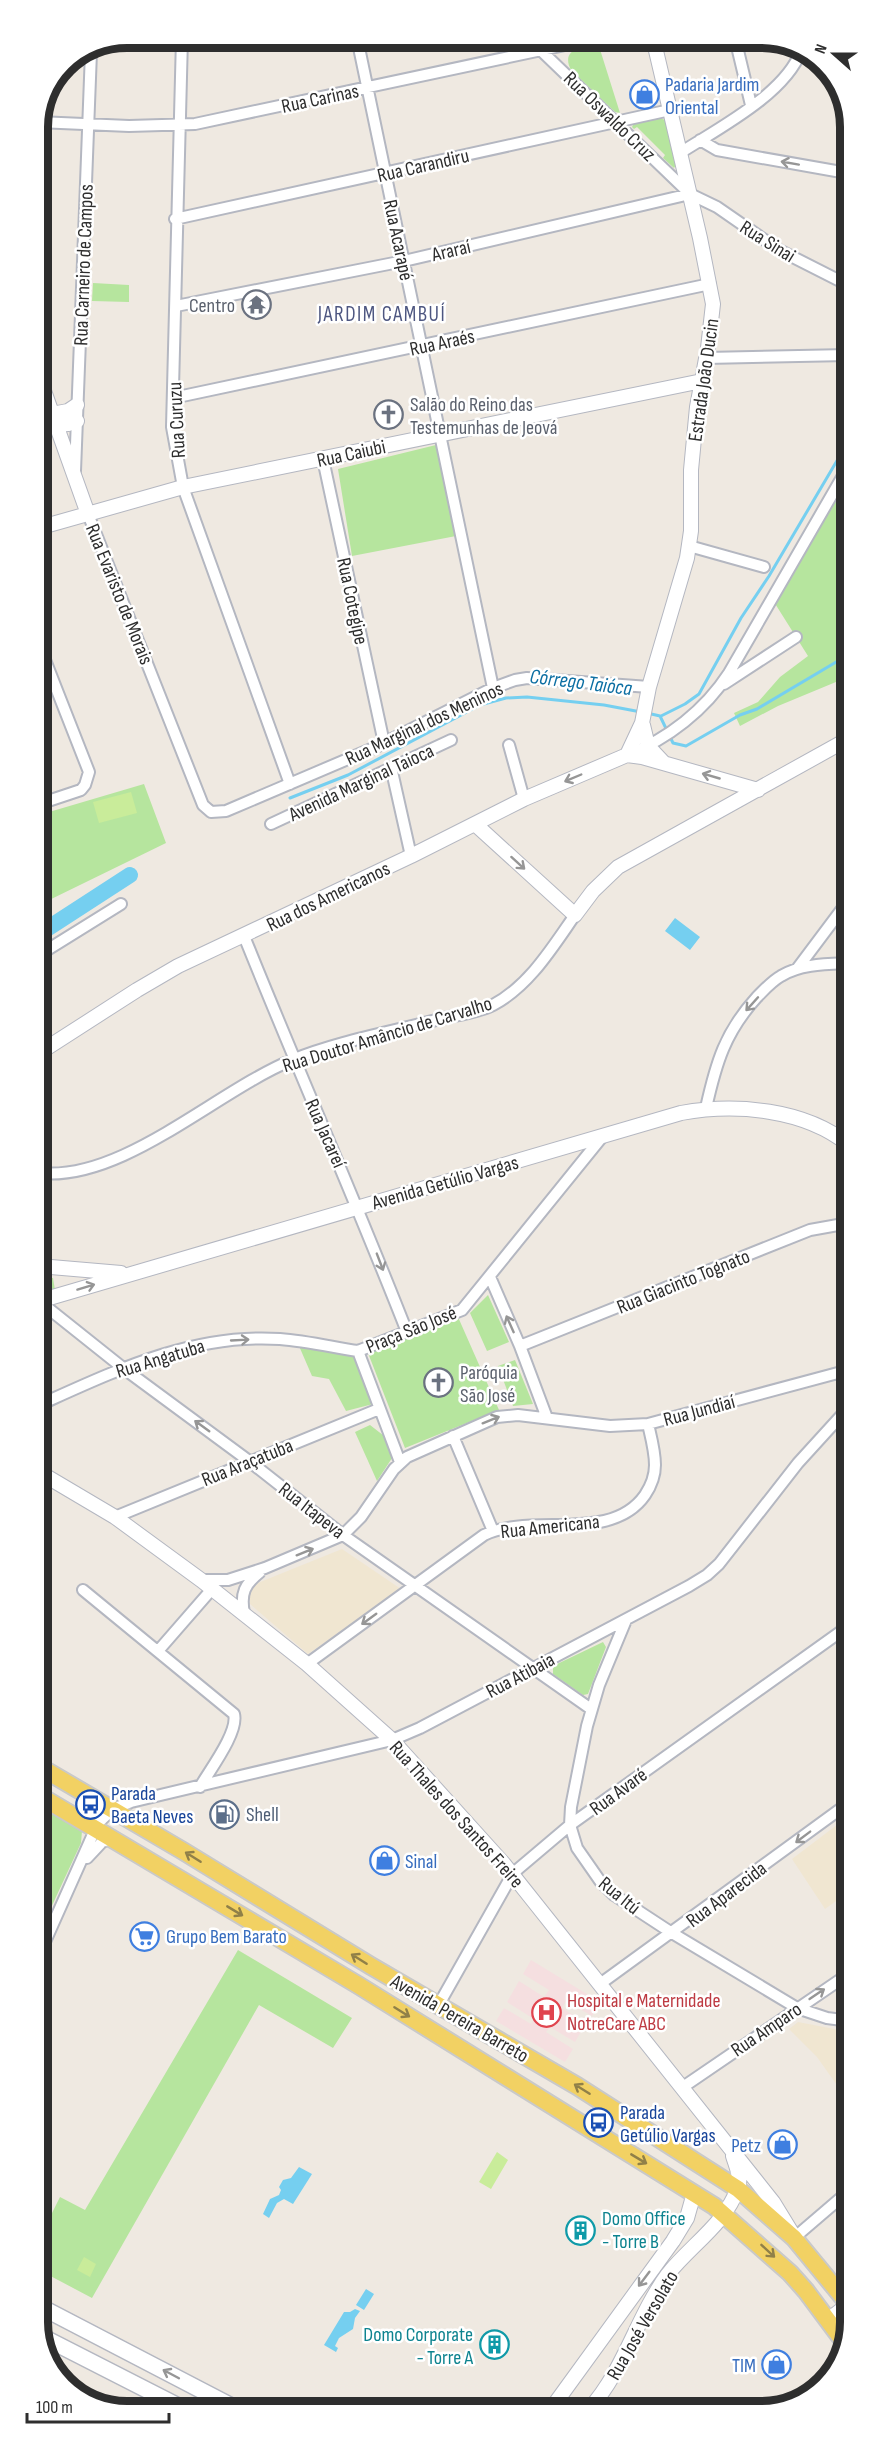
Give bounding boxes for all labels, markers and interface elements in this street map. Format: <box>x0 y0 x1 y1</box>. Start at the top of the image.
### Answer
north arrow <box>804 24 864 84</box>
text: N <box>811 42 832 57</box>
street label: Rua Oswaldo Cruz <box>558 67 660 167</box>
place label: Padaria Jardim Oriental <box>665 73 759 120</box>
street label: Rua Carinas <box>279 79 361 119</box>
shop icon: Padaria Jardim Oriental <box>628 79 660 111</box>
street label: Rua Carandiru <box>375 144 471 188</box>
one-way arrow <box>780 157 800 168</box>
street label: Rua Carneiro de Campos <box>69 184 99 346</box>
street label: Rua Acarapé <box>378 198 418 283</box>
street label: Rua Sinai <box>735 216 800 268</box>
street label: Araraí <box>429 235 473 267</box>
temple icon: Centro <box>240 289 272 321</box>
place label: Centro <box>189 294 235 318</box>
district label: JARDIM CAMBUÍ <box>317 302 446 327</box>
street label: Estrada João Ducin <box>683 317 724 443</box>
street label: Rua Araés <box>408 324 477 362</box>
street label: Rua Curuzu <box>163 381 191 459</box>
place label: Salão do Reino das Testemunhas de Jeová <box>410 393 557 440</box>
church icon: Salão do Reino das Testemunhas de Jeová <box>373 399 405 431</box>
street label: Rua Caiubi <box>315 435 388 473</box>
street label: Rua Evaristo de Morais <box>80 520 158 668</box>
street label: Rua Cotegipe <box>331 556 373 647</box>
water label: Córrego Taióca <box>528 664 634 701</box>
street label: Rua Marginal dos Meninos <box>342 677 507 771</box>
street label: Avenida Marginal Taioca <box>284 739 438 827</box>
one-way arrow <box>702 770 721 781</box>
one-way arrow <box>564 773 582 784</box>
one-way arrow <box>510 856 525 870</box>
street label: Rua dos Americanos <box>263 857 394 937</box>
street label: Rua Doutor Amâncio de Carvalho <box>280 992 495 1078</box>
one-way arrow <box>745 996 759 1011</box>
street label: Rua Jacareí <box>299 1095 351 1172</box>
street label: Avenida Getúlio Vargas <box>368 1151 521 1216</box>
street label: Rua Giacinto Tognato <box>613 1244 753 1320</box>
one-way arrow <box>375 1252 386 1271</box>
one-way arrow <box>76 1281 95 1292</box>
street label: Praça São José <box>363 1301 460 1359</box>
one-way arrow <box>504 1315 515 1333</box>
street label: Rua Angatuba <box>113 1334 208 1384</box>
one-way arrow <box>230 1334 250 1345</box>
place label: Paróquia São José <box>460 1361 518 1408</box>
church icon: Paróquia São José <box>423 1367 455 1399</box>
street label: Rua Jundiaí <box>661 1390 738 1432</box>
one-way arrow <box>481 1414 500 1425</box>
one-way arrow <box>194 1420 210 1432</box>
street label: Rua Araçatuba <box>198 1434 297 1492</box>
street label: Rua Itapeva <box>273 1477 349 1544</box>
street label: Rua Americana <box>499 1510 601 1544</box>
one-way arrow <box>295 1546 313 1557</box>
one-way arrow <box>362 1613 378 1625</box>
street label: Rua Atibaia <box>482 1648 559 1704</box>
street label: Rua Thales dos Santos Freire <box>384 1736 529 1893</box>
street label: Rua Avaré <box>585 1763 652 1821</box>
place label: Parada Baeta Neves <box>111 1782 193 1829</box>
bus stop icon: Parada Baeta Neves <box>74 1789 106 1821</box>
fuel station icon: Shell <box>209 1798 241 1830</box>
place label: Shell <box>246 1803 279 1827</box>
one-way arrow <box>795 1830 811 1843</box>
shop icon: Sinal <box>368 1845 400 1877</box>
place label: Sinal <box>405 1850 437 1874</box>
one-way arrow <box>185 1851 202 1863</box>
street label: Rua Aparecida <box>682 1857 772 1933</box>
street label: Rua Itú <box>594 1872 645 1920</box>
one-way arrow <box>226 1906 243 1918</box>
supermarket icon: Grupo Bem Barato <box>129 1920 161 1952</box>
place label: Grupo Bem Barato <box>166 1925 287 1949</box>
one-way arrow <box>351 1953 368 1965</box>
street label: Avenida Pereira Barreto <box>385 1969 533 2068</box>
one-way arrow <box>809 1988 825 2000</box>
place label: Hospital e Maternidade NotreCare ABC <box>567 1989 720 2036</box>
hospital icon: Hospital e Maternidade NotreCare ABC <box>530 1996 562 2028</box>
street label: Rua Amparo <box>727 1998 806 2062</box>
one-way arrow <box>393 2007 410 2019</box>
one-way arrow <box>574 2083 591 2095</box>
place label: Parada Getúlio Vargas <box>620 2101 716 2148</box>
bus stop icon: Parada Getúlio Vargas <box>583 2107 615 2139</box>
shop icon: Petz <box>766 2129 798 2161</box>
place label: Petz <box>731 2134 761 2158</box>
one-way arrow <box>630 2154 647 2166</box>
place label: Domo Office - Torre B <box>602 2207 685 2254</box>
building icon: Domo Office - Torre B <box>565 2214 597 2246</box>
one-way arrow <box>760 2244 775 2258</box>
street label: Rua José Versolato <box>602 2267 684 2384</box>
one-way arrow <box>638 2270 651 2286</box>
place label: Domo Corporate - Torre A <box>363 2323 473 2370</box>
building icon: Domo Corporate - Torre A <box>478 2329 510 2361</box>
shop icon: TIM <box>761 2349 793 2381</box>
place label: TIM <box>732 2354 756 2378</box>
one-way arrow <box>163 2368 180 2380</box>
scale bar <box>27 2386 170 2424</box>
text: 100 m <box>36 2397 73 2418</box>

